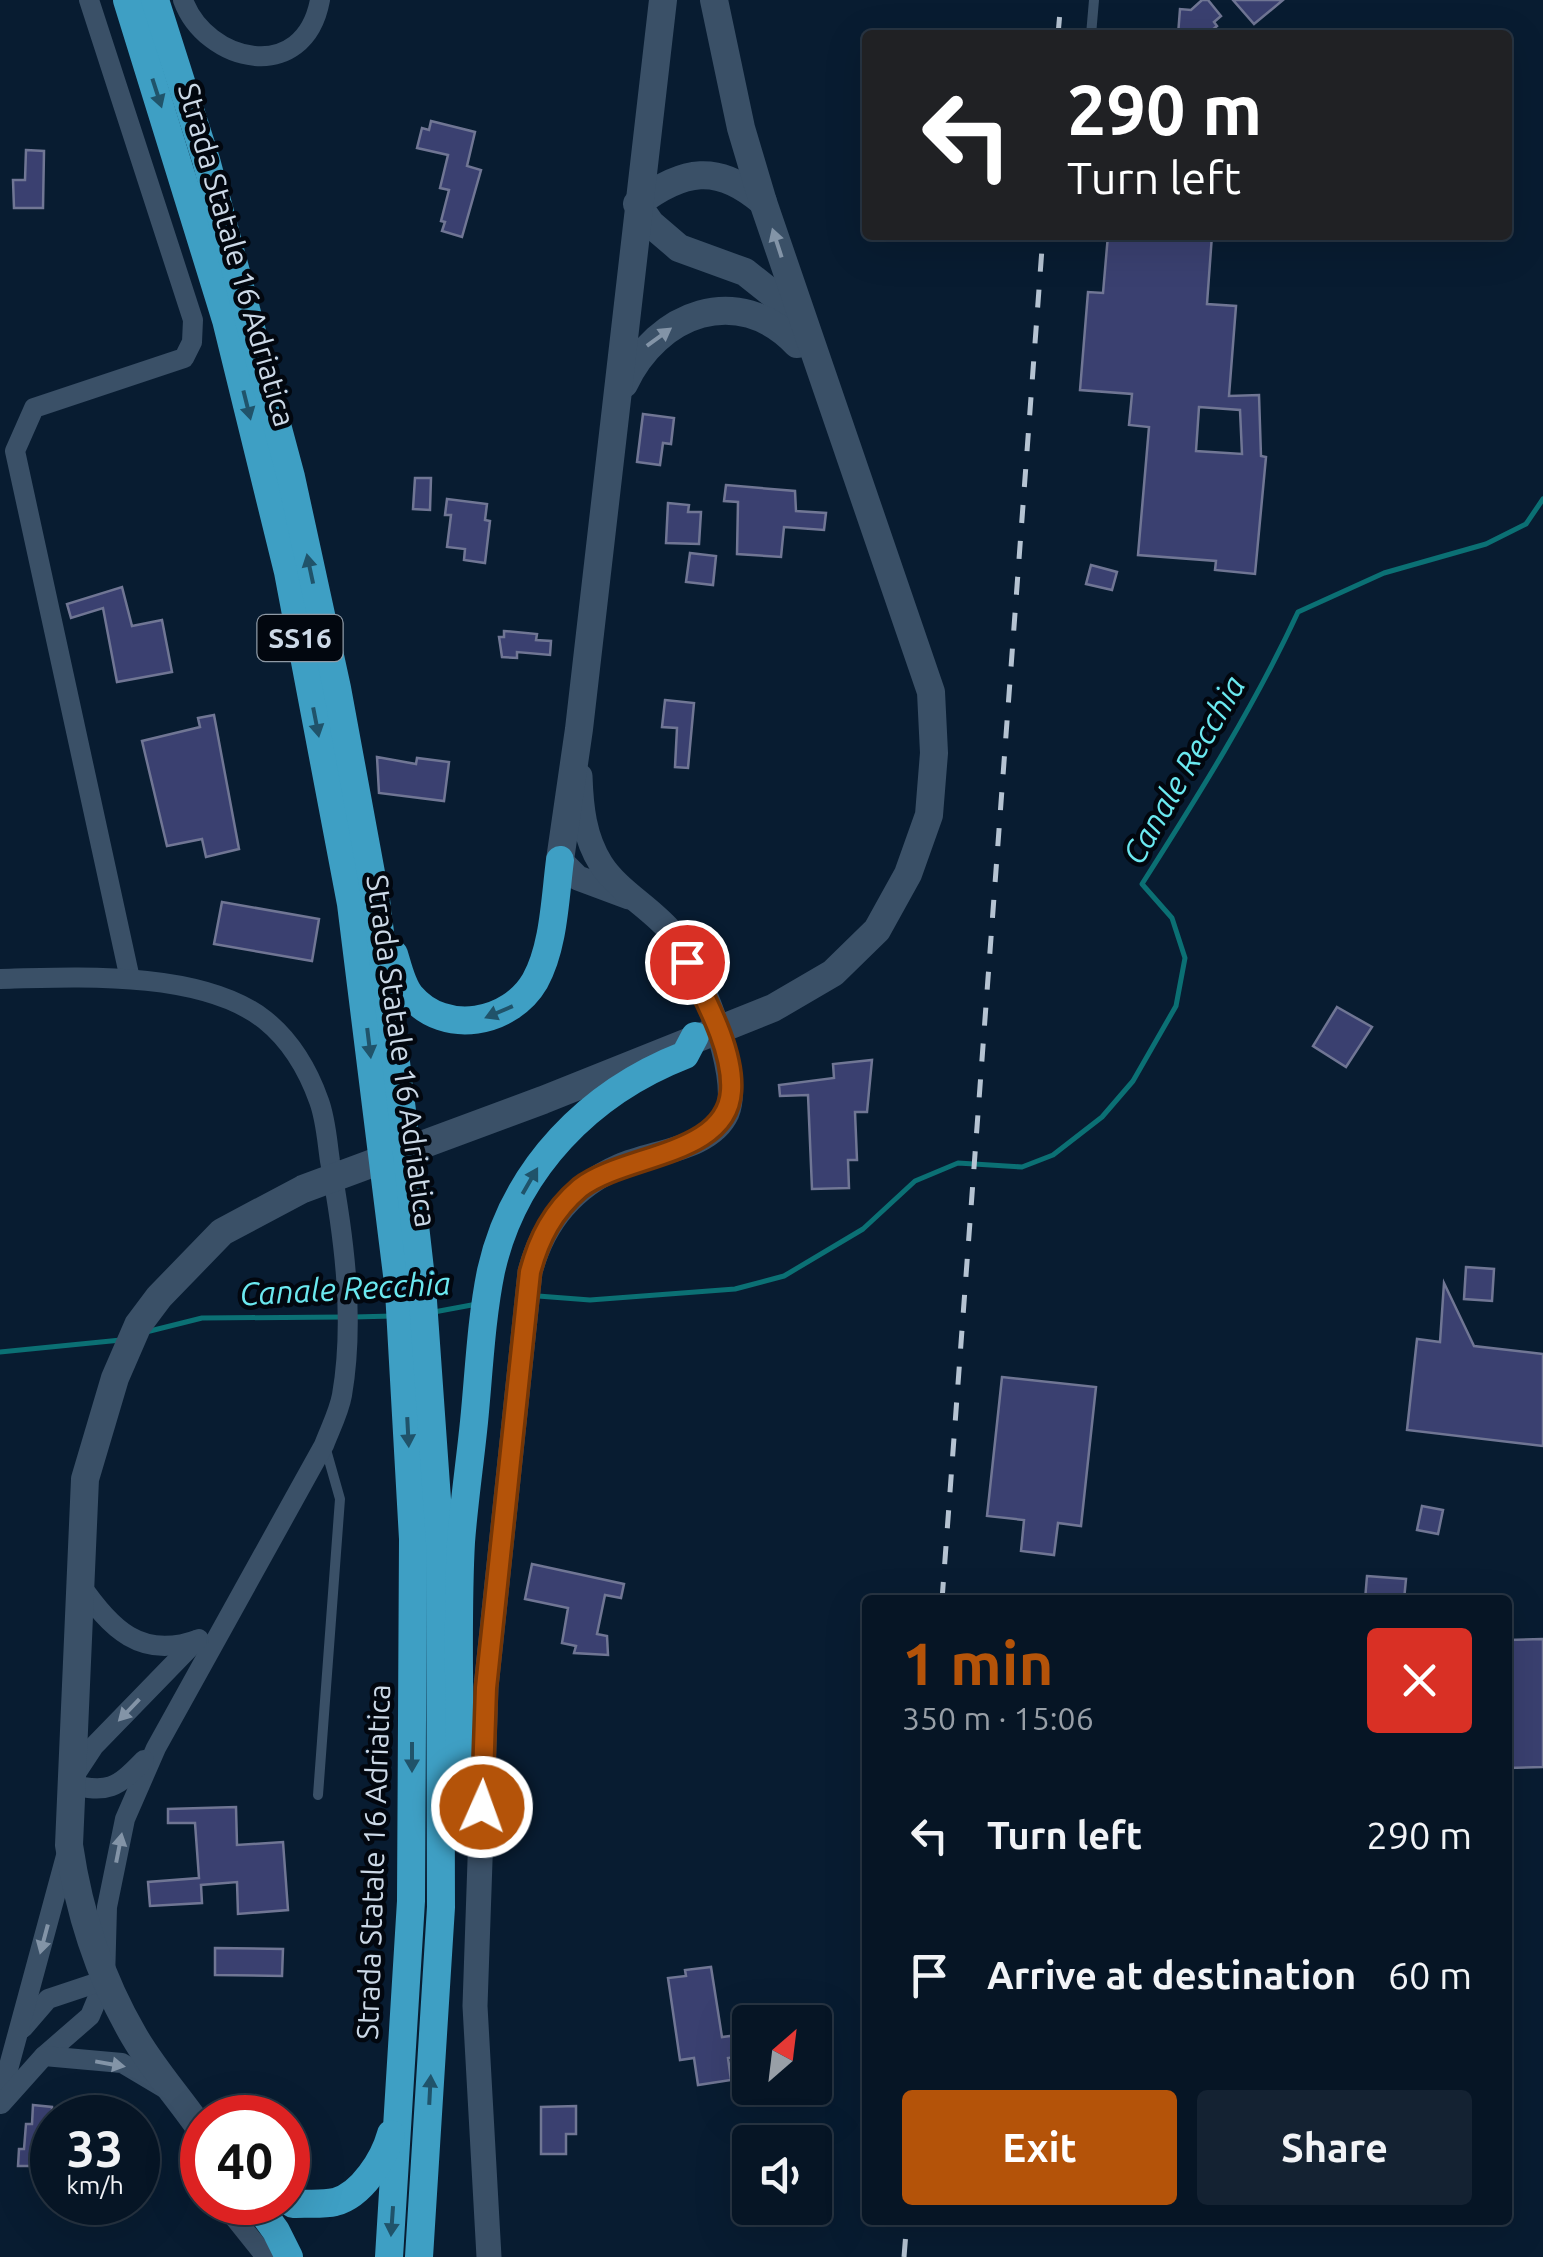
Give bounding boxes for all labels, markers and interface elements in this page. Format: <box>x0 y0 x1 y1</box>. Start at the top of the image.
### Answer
icon: left <box>902 70 1032 200</box>
text: 290 m <box>1067 70 1262 148</box>
one-way arrow <box>150 78 165 108</box>
street label: Strada Statale 16 Adriatica <box>172 79 302 430</box>
text: Turn left <box>1067 152 1241 203</box>
one-way arrow <box>768 228 783 258</box>
one-way arrow <box>646 328 673 347</box>
one-way arrow <box>240 390 255 421</box>
one-way arrow <box>302 553 318 584</box>
road number: SS16 <box>258 615 342 661</box>
water label: Canale Recchia <box>1115 669 1252 870</box>
one-way arrow <box>309 707 325 738</box>
street label: Strada Statale 16 Adriatica <box>360 872 444 1229</box>
pin <box>645 920 730 1005</box>
icon: arrive <box>660 935 715 990</box>
one-way arrow <box>484 1004 514 1020</box>
one-way arrow <box>361 1027 377 1059</box>
one-way arrow <box>520 1167 538 1195</box>
water label: Canale Recchia <box>238 1264 452 1312</box>
one-way arrow <box>400 1417 416 1449</box>
button: close <box>1367 1628 1472 1733</box>
text: 1 min <box>902 1629 1054 1696</box>
street label: Strada Statale 16 Adriatica <box>350 1684 396 2040</box>
one-way arrow <box>118 1697 141 1721</box>
text: 350 m · 15:06 <box>902 1700 1094 1736</box>
one-way arrow <box>404 1741 420 1773</box>
position arrow <box>430 1755 534 1859</box>
icon: left <box>902 1808 957 1863</box>
text: Turn left <box>987 1814 1142 1856</box>
text: 290 m <box>1366 1814 1472 1856</box>
one-way arrow <box>112 1832 127 1864</box>
one-way arrow <box>35 1924 51 1955</box>
icon: arrive <box>902 1948 957 2003</box>
text: Arrive at destination <box>987 1954 1356 1996</box>
text: 60 m <box>1388 1954 1472 1996</box>
north arrow <box>732 2005 832 2105</box>
map controls <box>732 2005 832 2225</box>
one-way arrow <box>95 2057 126 2072</box>
one-way arrow <box>422 2073 438 2105</box>
button: Exit <box>902 2090 1177 2205</box>
button: Share <box>1197 2090 1472 2205</box>
speed limit sign: 40 <box>180 2095 310 2225</box>
text: 33 <box>67 2120 123 2176</box>
button: sound <box>732 2125 832 2225</box>
text: km/h <box>66 2171 124 2199</box>
one-way arrow <box>384 2206 400 2238</box>

